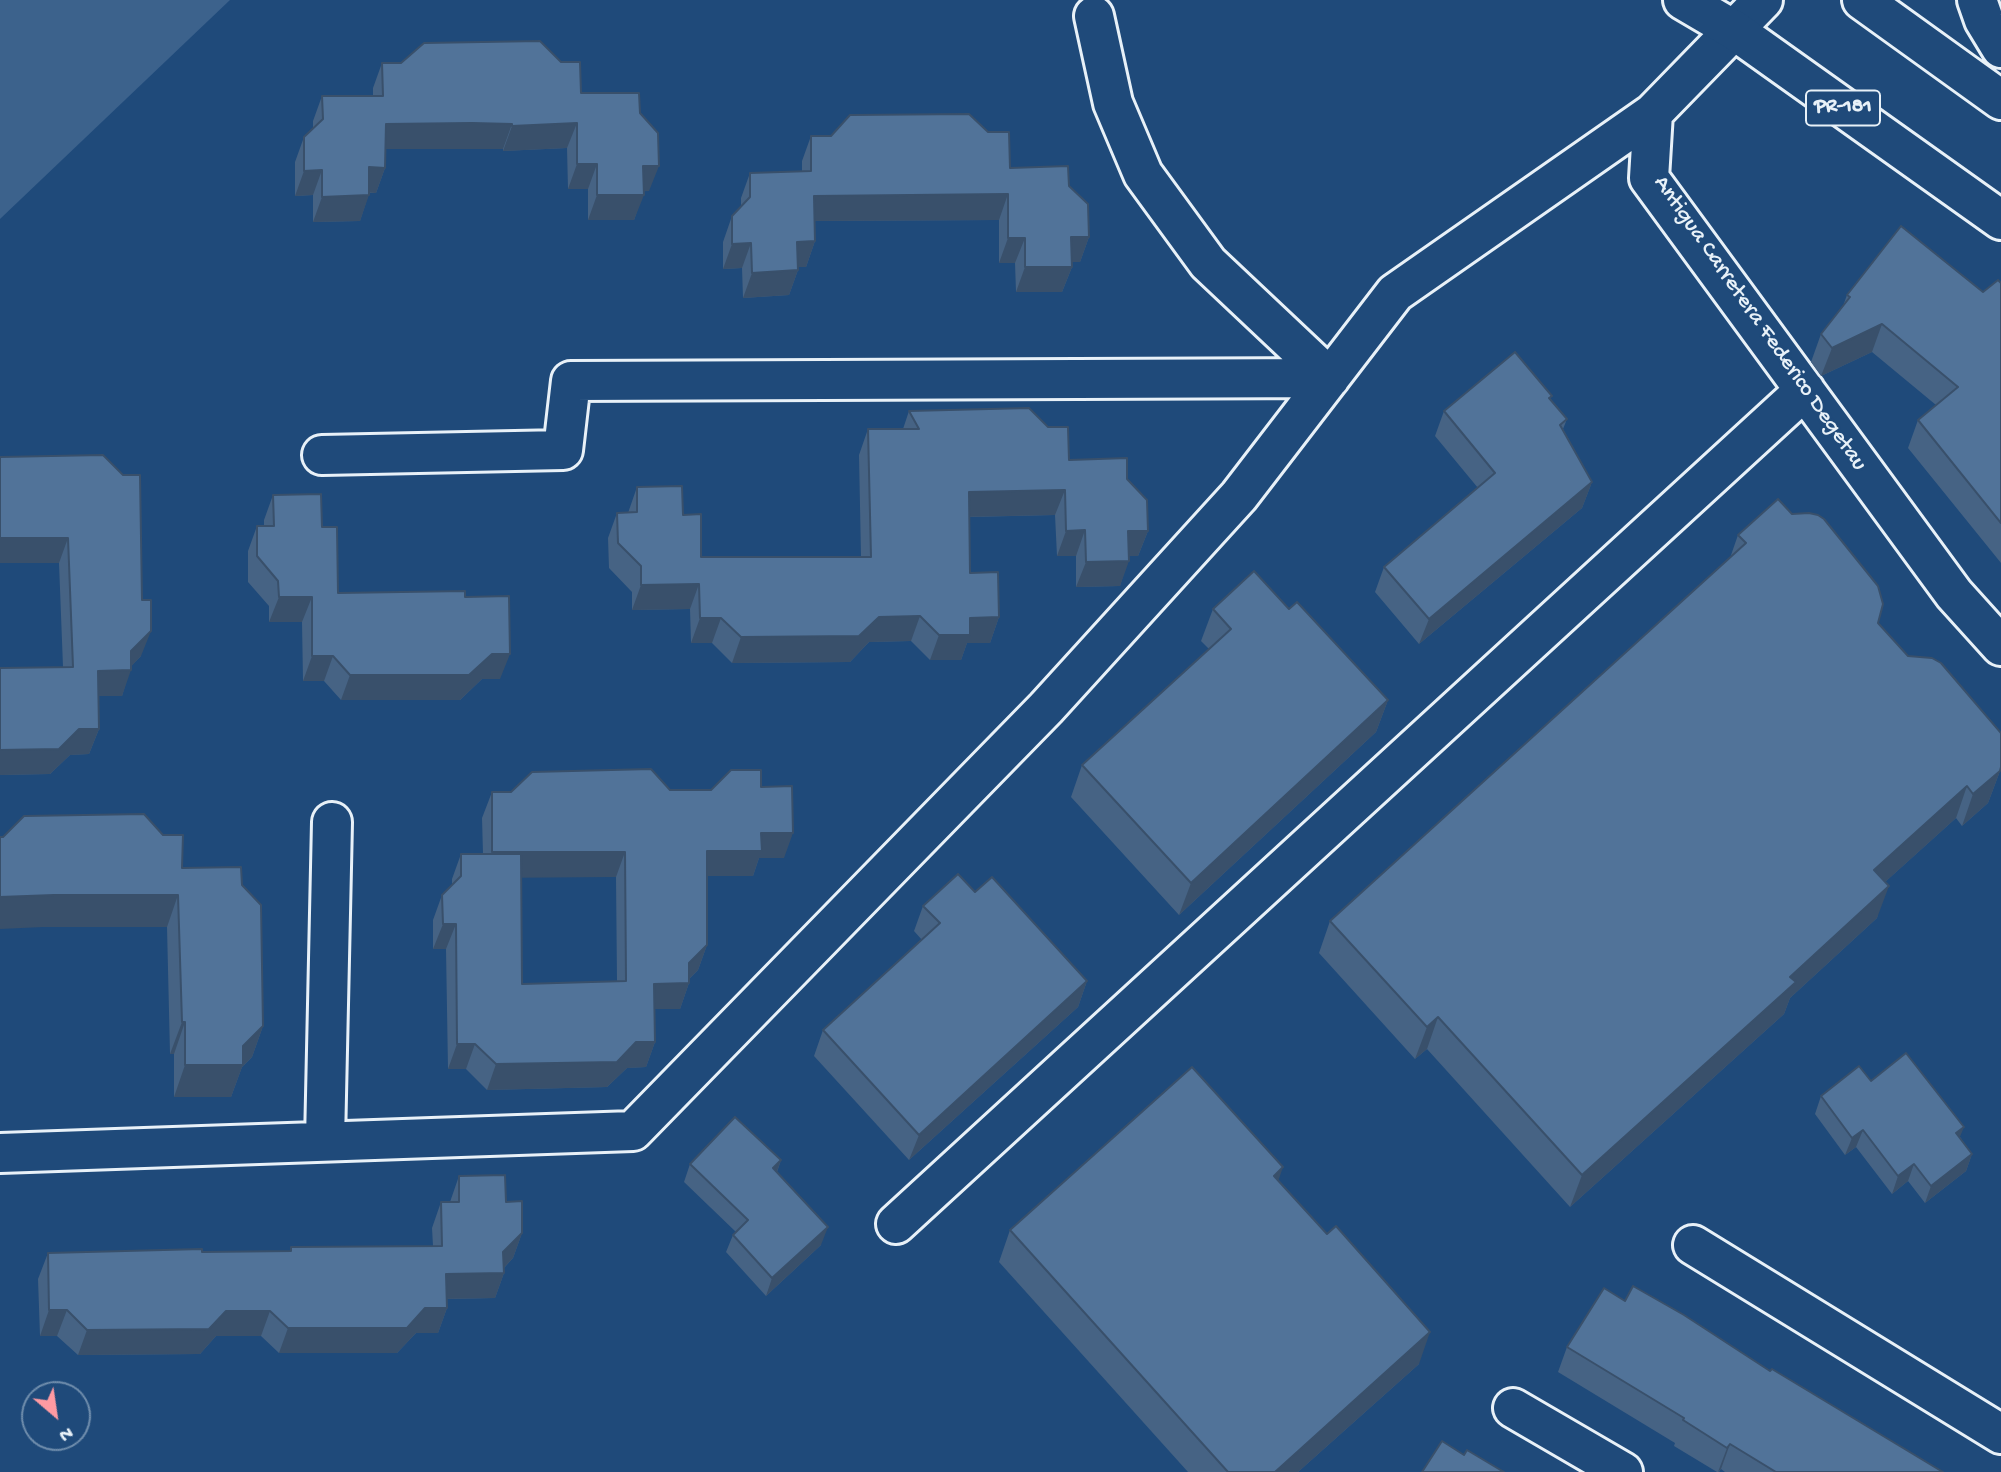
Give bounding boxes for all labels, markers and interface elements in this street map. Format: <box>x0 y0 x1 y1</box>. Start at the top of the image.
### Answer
road number: PR-181 <box>1806 90 1880 126</box>
street label: Antigua Carretera Federico Degetau <box>1646 171 1872 477</box>
north arrow <box>21 1381 91 1451</box>
text: N <box>54 1420 76 1446</box>

